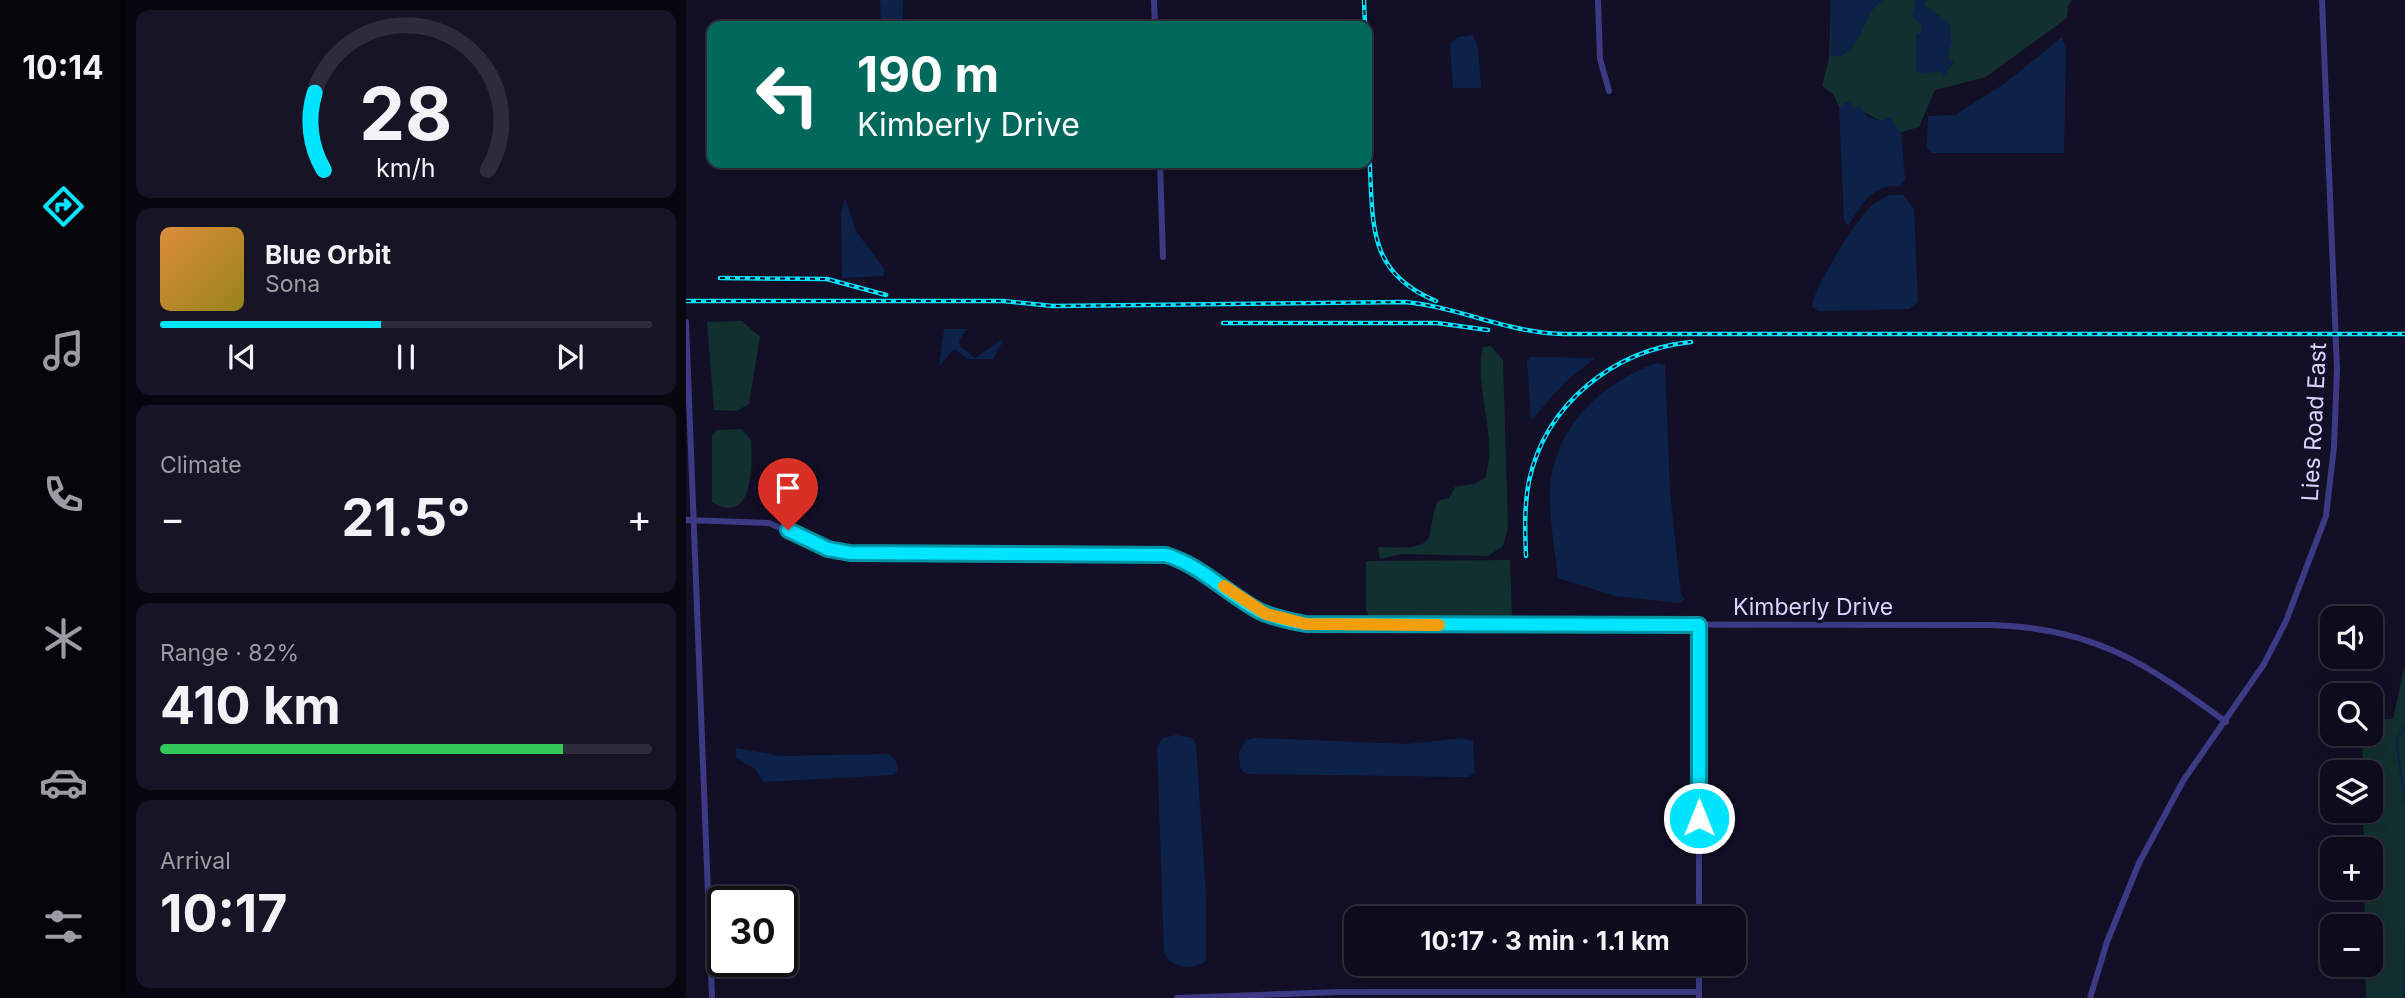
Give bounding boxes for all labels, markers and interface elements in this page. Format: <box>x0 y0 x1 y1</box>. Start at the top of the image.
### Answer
text: 190 m <box>857 45 999 104</box>
text: 10:14 <box>22 48 104 87</box>
icon: left <box>742 49 833 140</box>
text: 28 <box>359 69 453 158</box>
text: Kimberly Drive <box>857 105 1080 144</box>
text: km/h <box>376 153 436 183</box>
icon: directions <box>39 182 88 231</box>
text: Blue Orbit <box>265 239 391 270</box>
text: Sona <box>265 270 320 298</box>
icon: music <box>39 326 88 375</box>
icon: previous <box>223 338 261 376</box>
icon: pause <box>387 338 425 376</box>
icon: next <box>551 338 589 376</box>
street label: Lies Road East <box>2296 341 2332 502</box>
text: Climate <box>160 451 242 479</box>
pin <box>758 458 818 530</box>
icon: arrive <box>769 469 807 507</box>
icon: phone <box>39 470 88 519</box>
text: 21.5° <box>341 486 471 549</box>
text: − <box>160 495 185 541</box>
text: + <box>627 495 652 541</box>
street label: Kimberly Drive <box>1733 593 1893 621</box>
map controls <box>2320 606 2383 977</box>
button: sound <box>2320 606 2383 669</box>
icon: climate <box>39 614 88 663</box>
text: Range · 82% <box>160 639 299 667</box>
text: 410 km <box>160 674 341 737</box>
button: search <box>2320 683 2383 746</box>
icon: car <box>39 758 88 807</box>
button: layers <box>2320 760 2383 823</box>
position arrow <box>1662 781 1736 855</box>
button: + <box>2320 837 2383 900</box>
text: Arrival <box>160 847 231 875</box>
text: 10:17 <box>160 882 288 945</box>
speed limit sign: 30 <box>707 886 798 977</box>
icon: filters <box>39 902 88 951</box>
button: − <box>2320 914 2383 977</box>
text: 10:17 · 3 min · 1.1 km <box>1420 925 1670 956</box>

